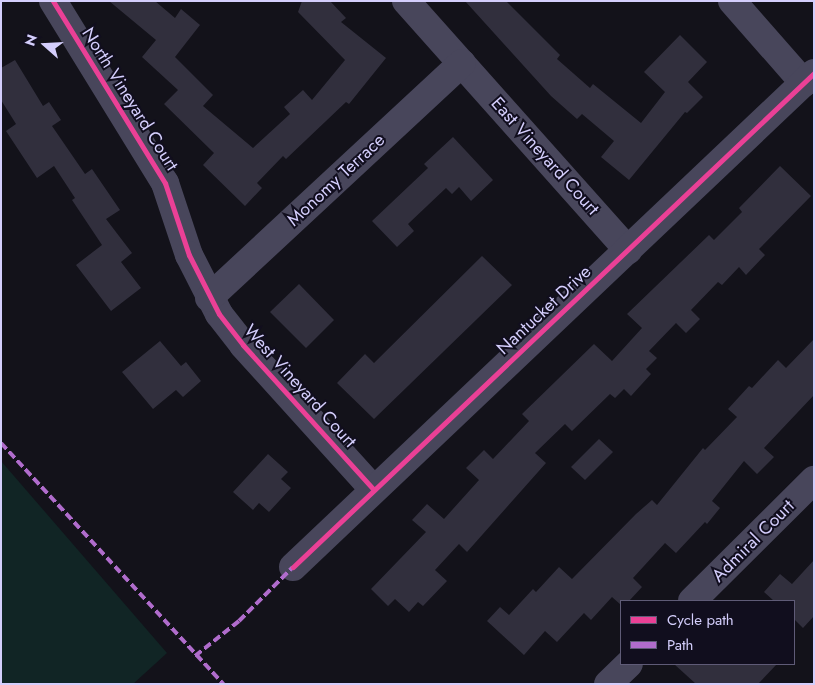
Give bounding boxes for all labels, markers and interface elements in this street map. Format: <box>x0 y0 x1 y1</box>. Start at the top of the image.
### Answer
north arrow <box>20 20 70 70</box>
street label: North Vineyard Court <box>77 23 183 175</box>
text: N <box>20 32 42 49</box>
street label: East Vineyard Court <box>486 93 604 219</box>
street label: Monomy Terrace <box>283 129 389 231</box>
street label: Nantucket Drive <box>492 261 596 359</box>
street label: West Vineyard Court <box>239 320 361 452</box>
street label: Admiral Court <box>707 495 799 587</box>
legend <box>620 600 795 665</box>
text: Cycle path <box>667 609 734 631</box>
text: Path <box>667 634 693 656</box>

